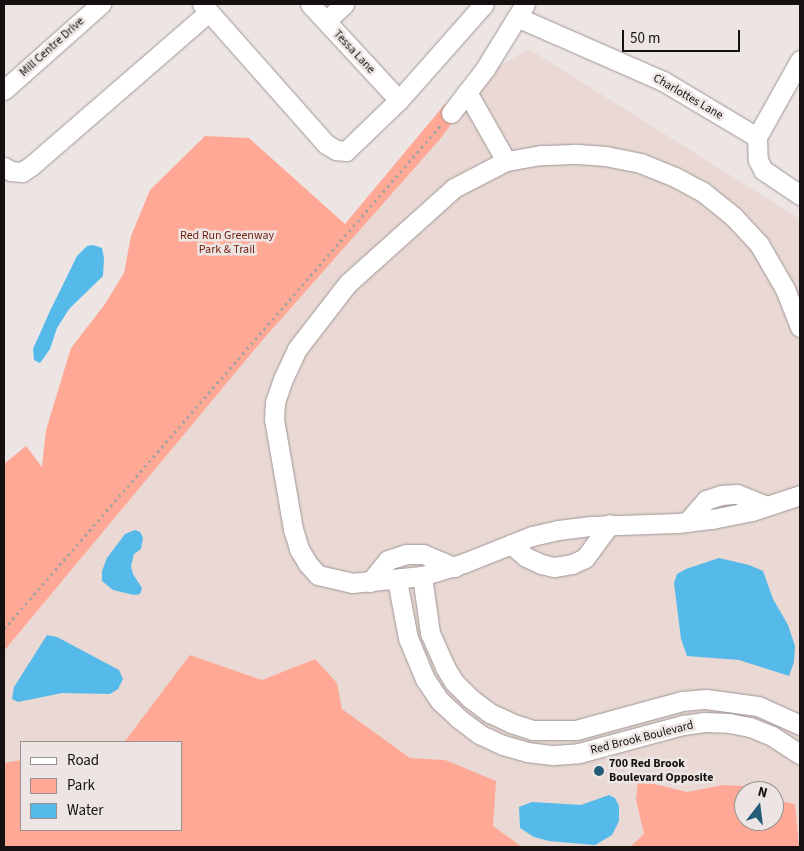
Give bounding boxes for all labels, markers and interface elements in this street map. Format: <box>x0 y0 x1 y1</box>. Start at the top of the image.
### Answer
street label: Mill Centre Drive <box>17 14 87 80</box>
scale bar <box>624 20 742 52</box>
street label: Tessa Lane <box>330 27 378 77</box>
text: 50 m <box>630 28 660 49</box>
street label: Charlottes Lane <box>650 71 726 123</box>
park label: Red Run Greenway Park & Trail <box>180 229 274 257</box>
street label: Red Brook Boulevard <box>589 718 695 758</box>
legend <box>20 741 182 831</box>
text: Road <box>67 750 99 771</box>
place label: 700 Red Brook Boulevard Opposite <box>609 757 713 785</box>
marker: 700 Red Brook Boulevard Opposite <box>593 765 605 777</box>
text: Park <box>67 775 95 796</box>
north arrow <box>734 781 784 831</box>
text: N <box>756 782 770 803</box>
text: Water <box>67 800 103 821</box>

